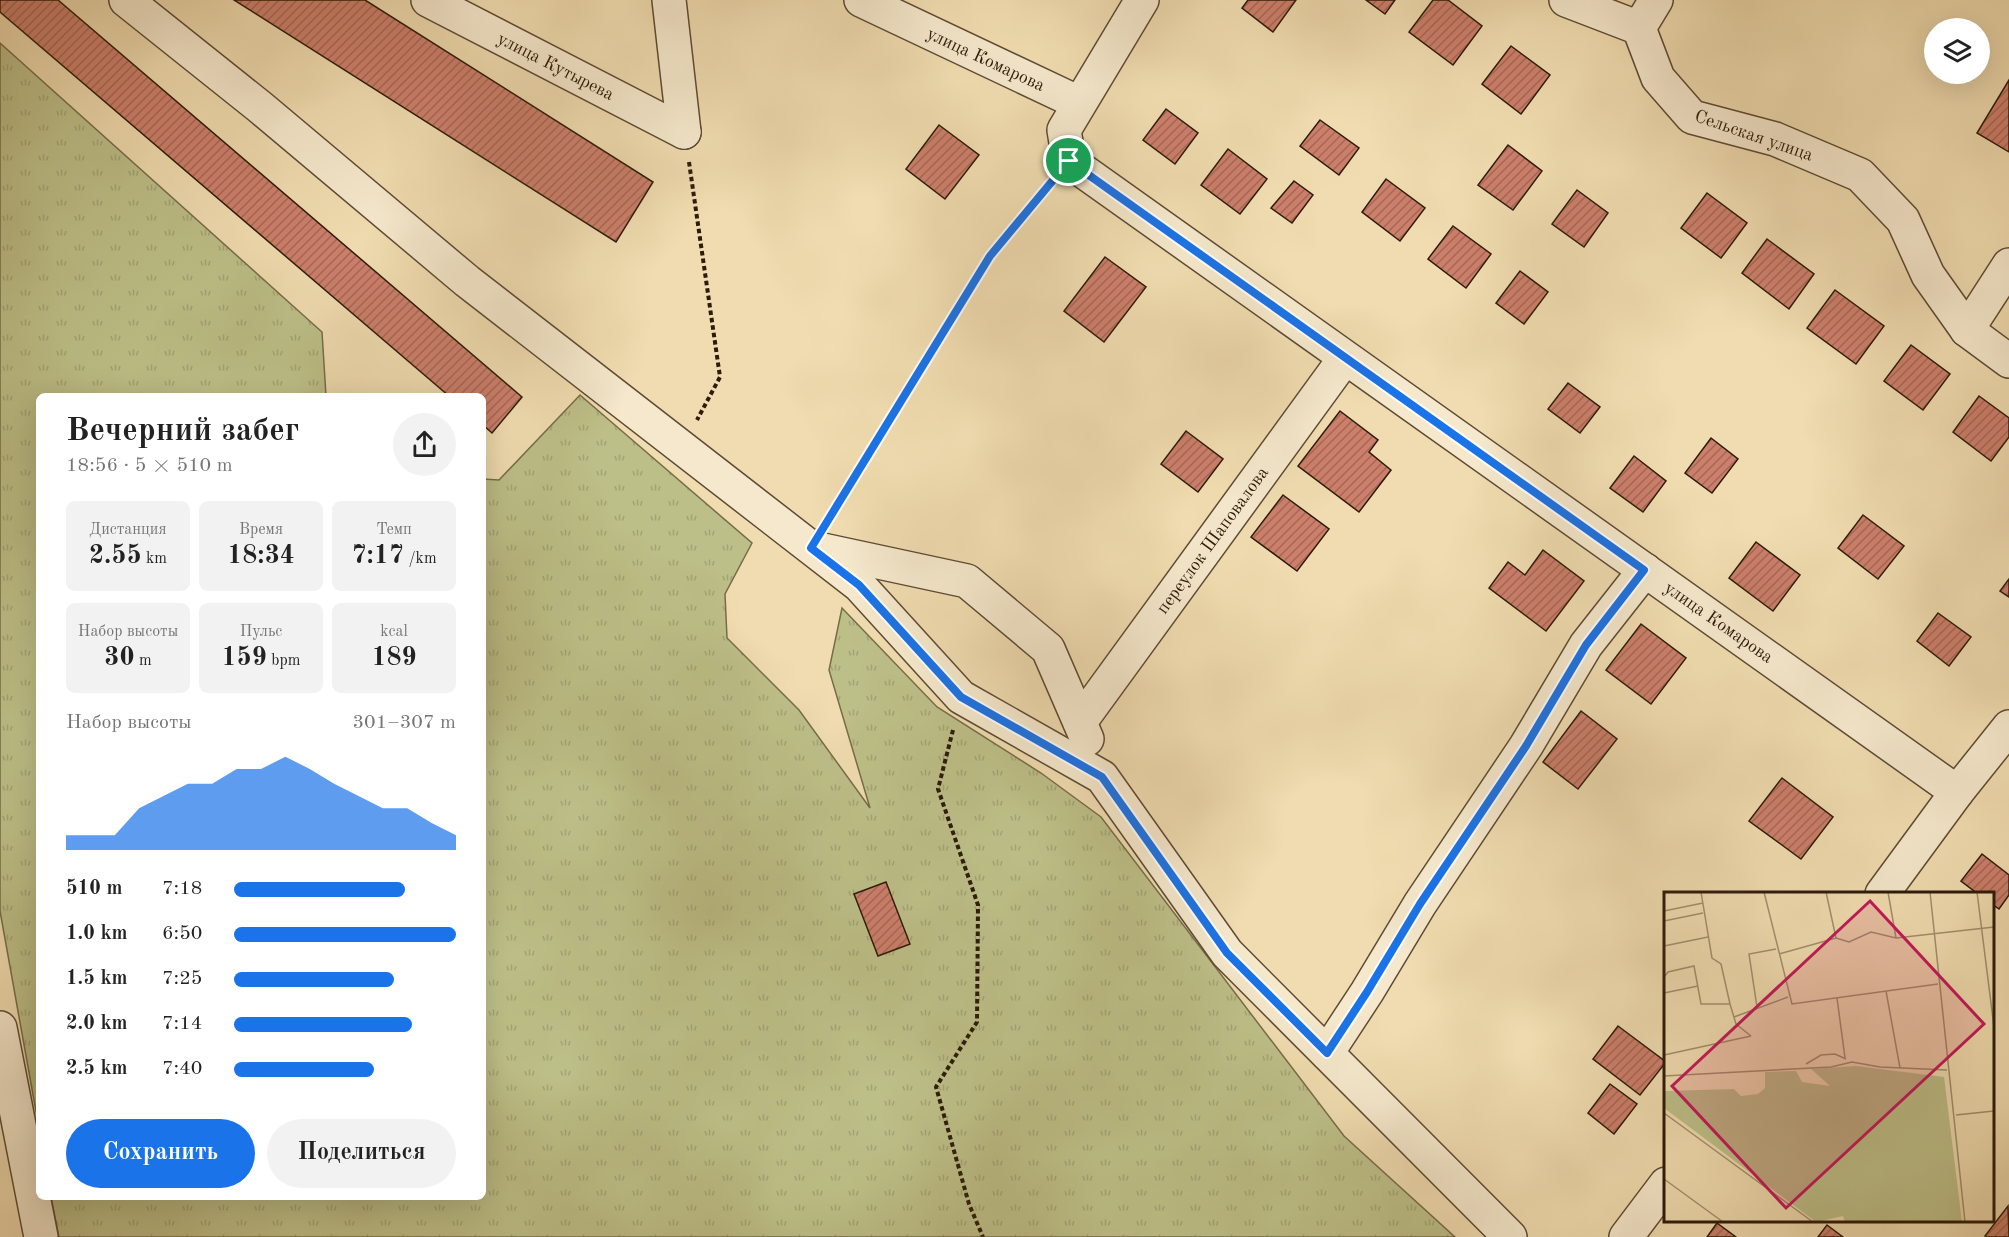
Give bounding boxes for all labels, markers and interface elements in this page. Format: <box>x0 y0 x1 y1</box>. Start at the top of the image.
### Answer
map controls <box>1924 18 1990 84</box>
button: layers <box>1924 18 1990 84</box>
street label: улица Комарова <box>924 25 1048 95</box>
street label: улица Кутырева <box>494 30 617 104</box>
street label: Сельская улица <box>1692 107 1815 165</box>
pin <box>1043 135 1094 186</box>
icon: arrive <box>1052 144 1085 177</box>
button: share <box>393 413 456 476</box>
text: Вечерний забег <box>66 415 299 448</box>
text: 18:56 · 5 × 510 m <box>66 456 233 476</box>
street label: переулок Шаповалова <box>1154 464 1272 617</box>
text: Дистанция <box>89 522 167 538</box>
text: Время <box>239 522 283 538</box>
text: Темп <box>376 522 412 538</box>
text: 2.55 <box>89 543 142 569</box>
text: 18:34 <box>227 543 295 569</box>
text: 7:17 <box>351 543 404 569</box>
text: km <box>142 551 167 567</box>
text: /km <box>404 551 437 567</box>
street label: улица Комарова <box>1661 579 1776 667</box>
text: Набор высоты <box>78 624 178 640</box>
text: Пульс <box>240 624 282 640</box>
text: kcal <box>380 624 408 640</box>
text: 30 <box>104 645 134 671</box>
text: 159 <box>222 645 267 671</box>
text: 189 <box>371 645 417 671</box>
text: m <box>134 653 152 669</box>
text: bpm <box>267 653 300 669</box>
text: Набор высоты <box>66 713 192 733</box>
text: 301–307 m <box>353 713 456 733</box>
text: 510 m <box>66 879 122 899</box>
text: 7:18 <box>162 879 202 899</box>
inset map <box>1664 892 1994 1222</box>
text: 1.0 km <box>66 924 128 944</box>
text: 6:50 <box>162 924 202 944</box>
text: 1.5 km <box>66 969 128 989</box>
text: 7:25 <box>162 969 202 989</box>
text: 2.0 km <box>66 1014 128 1034</box>
text: 7:14 <box>162 1014 202 1034</box>
text: 2.5 km <box>66 1059 128 1079</box>
text: 7:40 <box>162 1059 202 1079</box>
button: Сохранить <box>66 1119 255 1188</box>
button: Поделиться <box>267 1119 456 1188</box>

